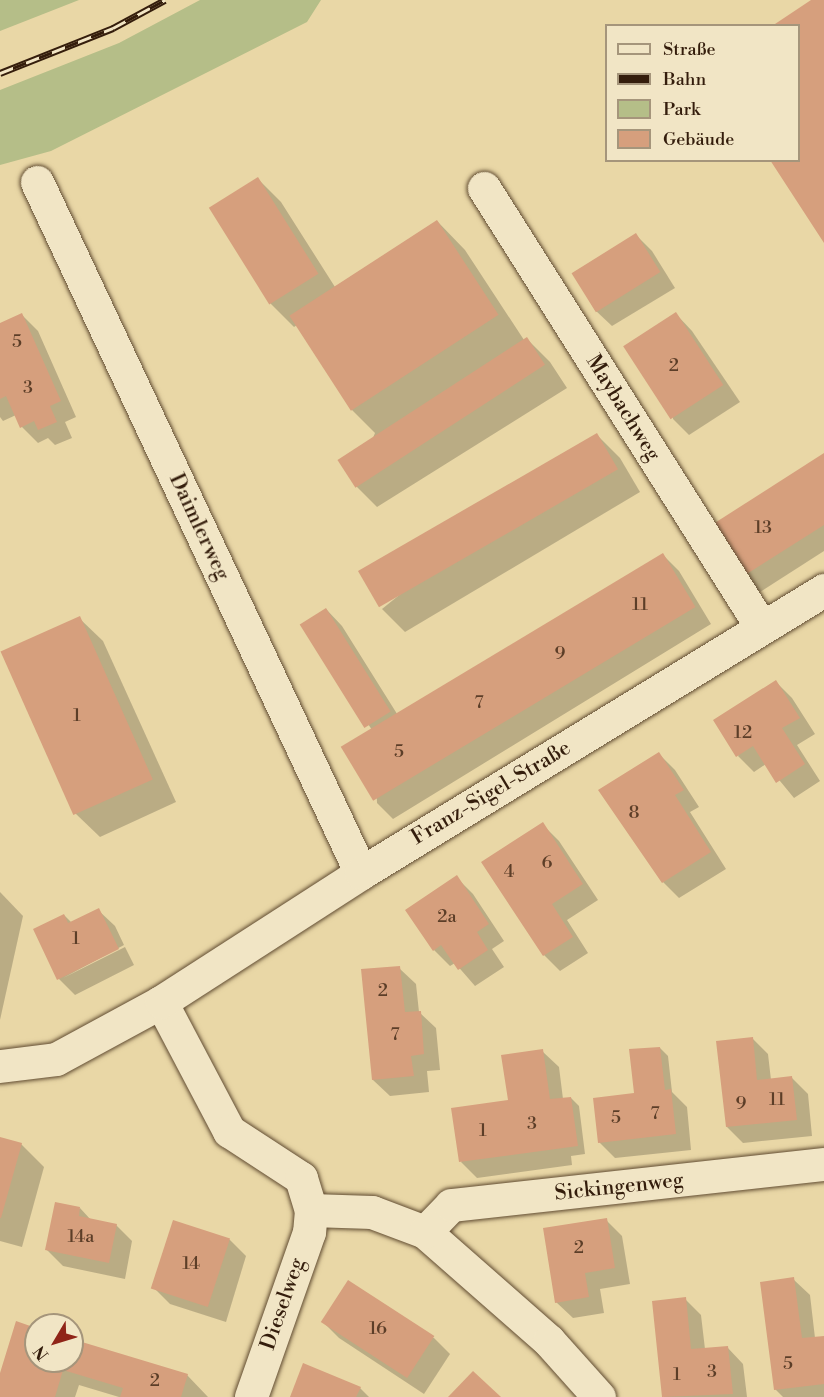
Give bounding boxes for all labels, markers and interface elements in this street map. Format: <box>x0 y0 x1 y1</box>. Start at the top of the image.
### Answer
legend <box>605 24 800 162</box>
text: Straße <box>663 38 716 61</box>
text: Bahn <box>663 68 706 91</box>
text: Park <box>663 98 700 121</box>
text: Gebäude <box>663 128 734 151</box>
house number: 5 <box>12 331 22 353</box>
street label: Maybachweg <box>580 350 666 466</box>
house number: 2 <box>669 355 679 377</box>
house number: 3 <box>23 377 33 399</box>
street label: Daimlerweg <box>163 470 235 584</box>
house number: 13 <box>754 517 772 539</box>
house number: 11 <box>632 594 648 616</box>
house number: 9 <box>555 643 565 665</box>
house number: 7 <box>474 692 484 714</box>
house number: 1 <box>73 705 81 727</box>
house number: 12 <box>734 722 752 744</box>
street label: Franz-Sigel-Straße <box>407 736 575 850</box>
house number: 5 <box>394 741 404 763</box>
house number: 8 <box>628 802 640 824</box>
house number: 6 <box>542 852 552 874</box>
house number: 4 <box>504 861 514 883</box>
house number: 2a <box>437 906 457 928</box>
house number: 1 <box>72 928 80 950</box>
house number: 2 <box>378 980 388 1002</box>
house number: 7 <box>390 1024 400 1046</box>
house number: 11 <box>769 1089 785 1111</box>
house number: 9 <box>736 1093 746 1115</box>
house number: 7 <box>650 1103 660 1125</box>
house number: 5 <box>611 1107 621 1129</box>
house number: 3 <box>527 1113 537 1135</box>
house number: 1 <box>479 1120 487 1142</box>
street label: Sickingenweg <box>553 1168 685 1206</box>
house number: 14a <box>68 1226 94 1248</box>
house number: 2 <box>574 1237 584 1259</box>
house number: 14 <box>182 1253 200 1275</box>
street label: Dieselweg <box>256 1255 310 1353</box>
north arrow <box>24 1313 84 1373</box>
house number: 16 <box>369 1318 387 1340</box>
text: N <box>30 1342 53 1364</box>
house number: 5 <box>783 1353 793 1375</box>
house number: 3 <box>707 1361 717 1383</box>
house number: 1 <box>673 1364 681 1386</box>
house number: 2 <box>150 1370 160 1392</box>

